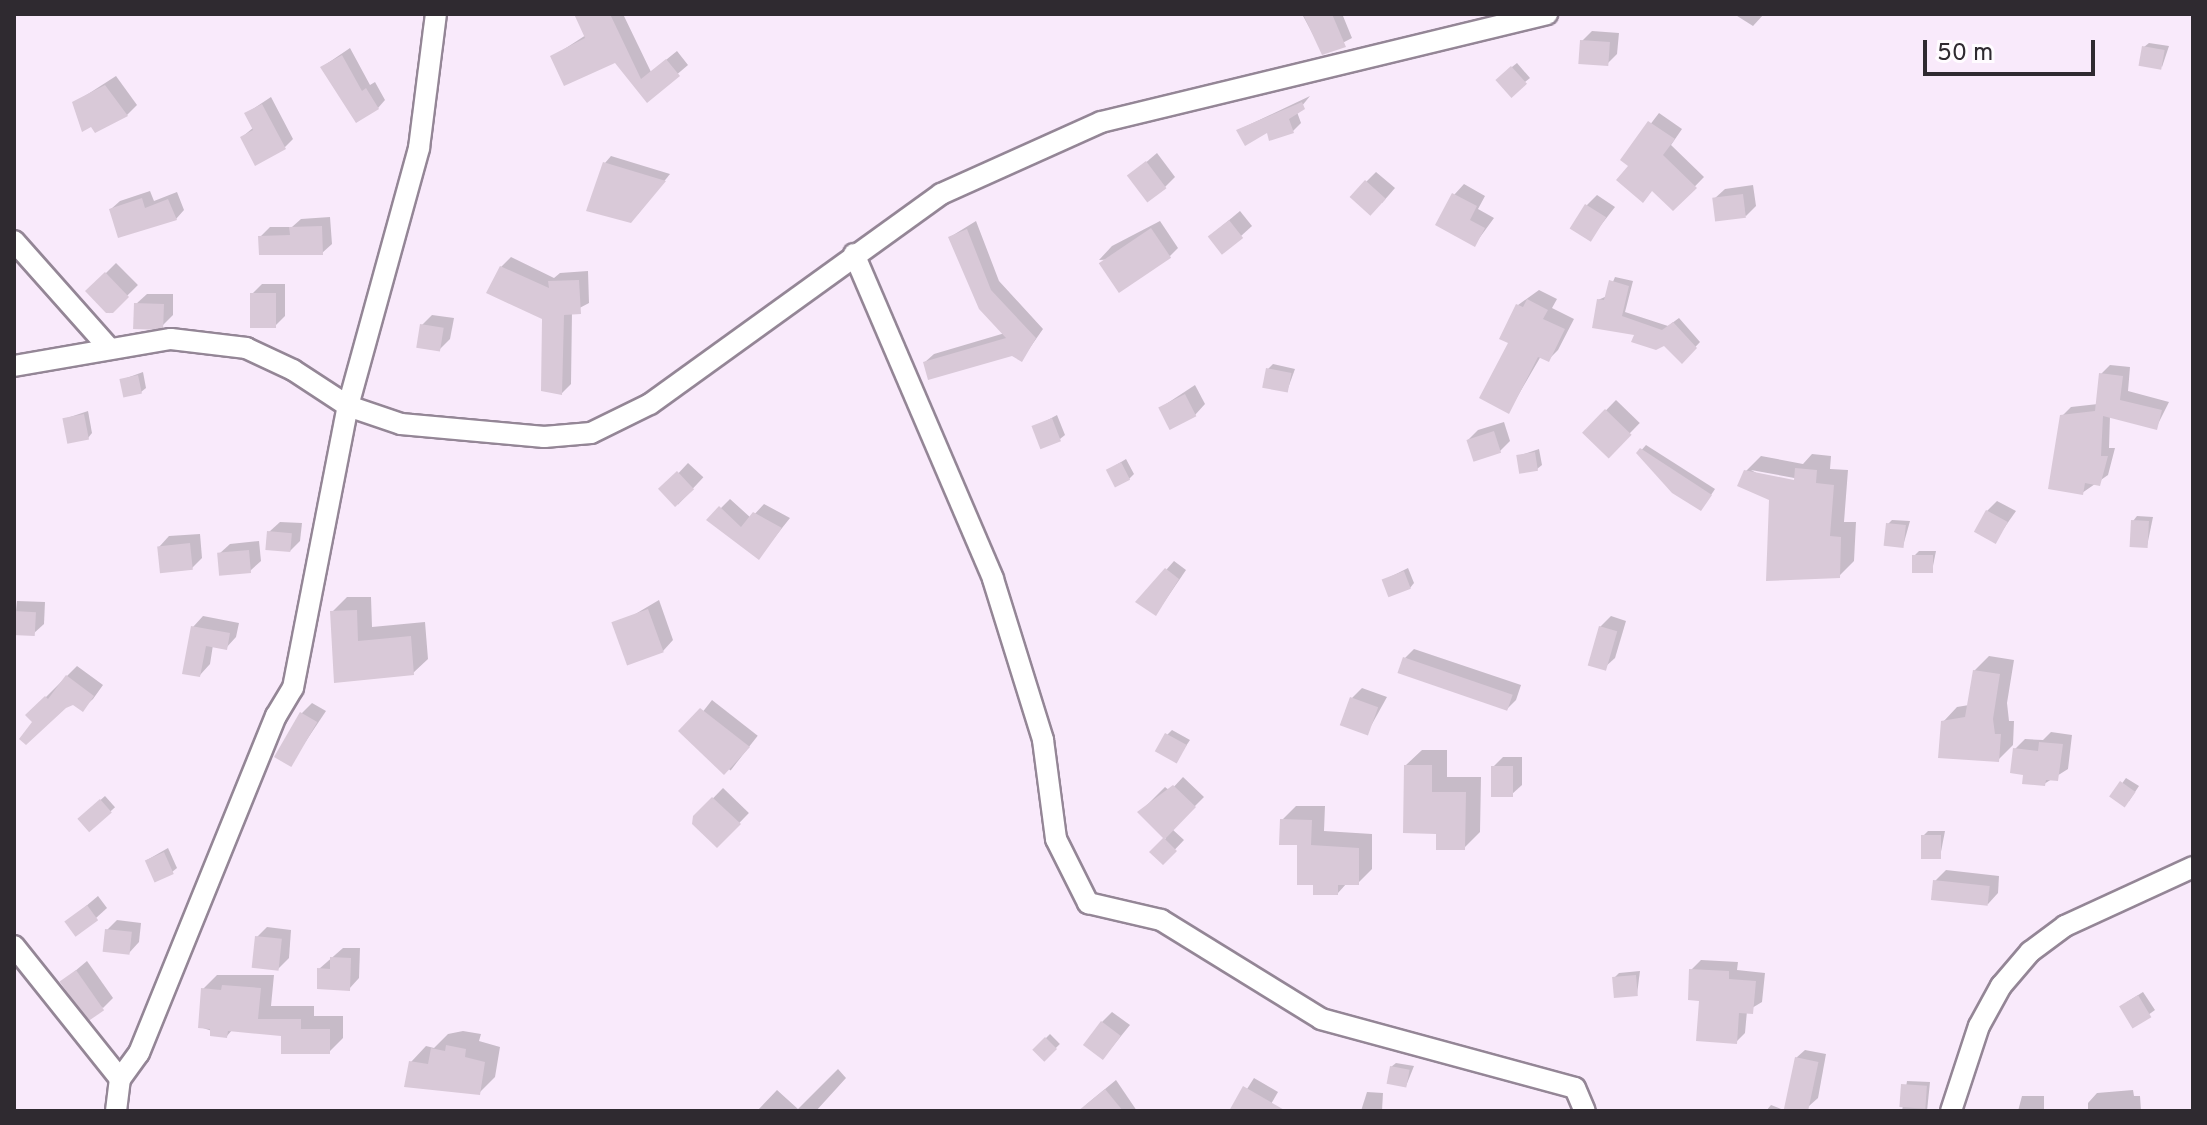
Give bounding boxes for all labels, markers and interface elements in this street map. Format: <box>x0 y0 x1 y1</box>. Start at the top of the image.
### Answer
scale bar <box>1927 24 2099 74</box>
text: 50 m <box>1937 39 1993 69</box>

